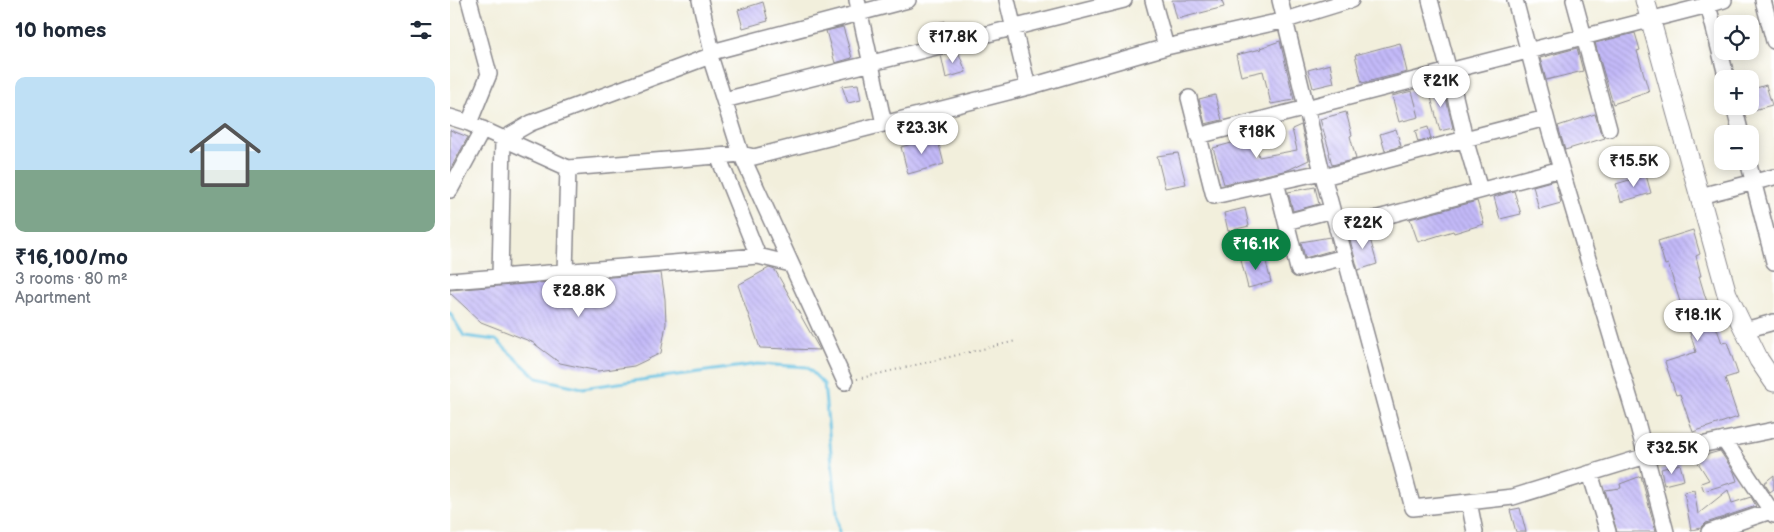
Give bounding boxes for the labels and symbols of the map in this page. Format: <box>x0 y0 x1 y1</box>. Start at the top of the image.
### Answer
pin: ₹17.8K <box>912 22 994 64</box>
pin: ₹21K <box>1411 66 1471 108</box>
pin: ₹23.3K <box>881 112 963 155</box>
pin: ₹18K <box>1227 116 1287 159</box>
pin: ₹15.5K <box>1593 146 1675 188</box>
pin: ₹22K <box>1333 208 1393 250</box>
pin: ₹16.1K <box>1215 228 1297 271</box>
pin: ₹28.8K <box>538 276 620 318</box>
pin: ₹18.1K <box>1657 300 1739 342</box>
pin: ₹32.5K <box>1631 432 1713 475</box>

